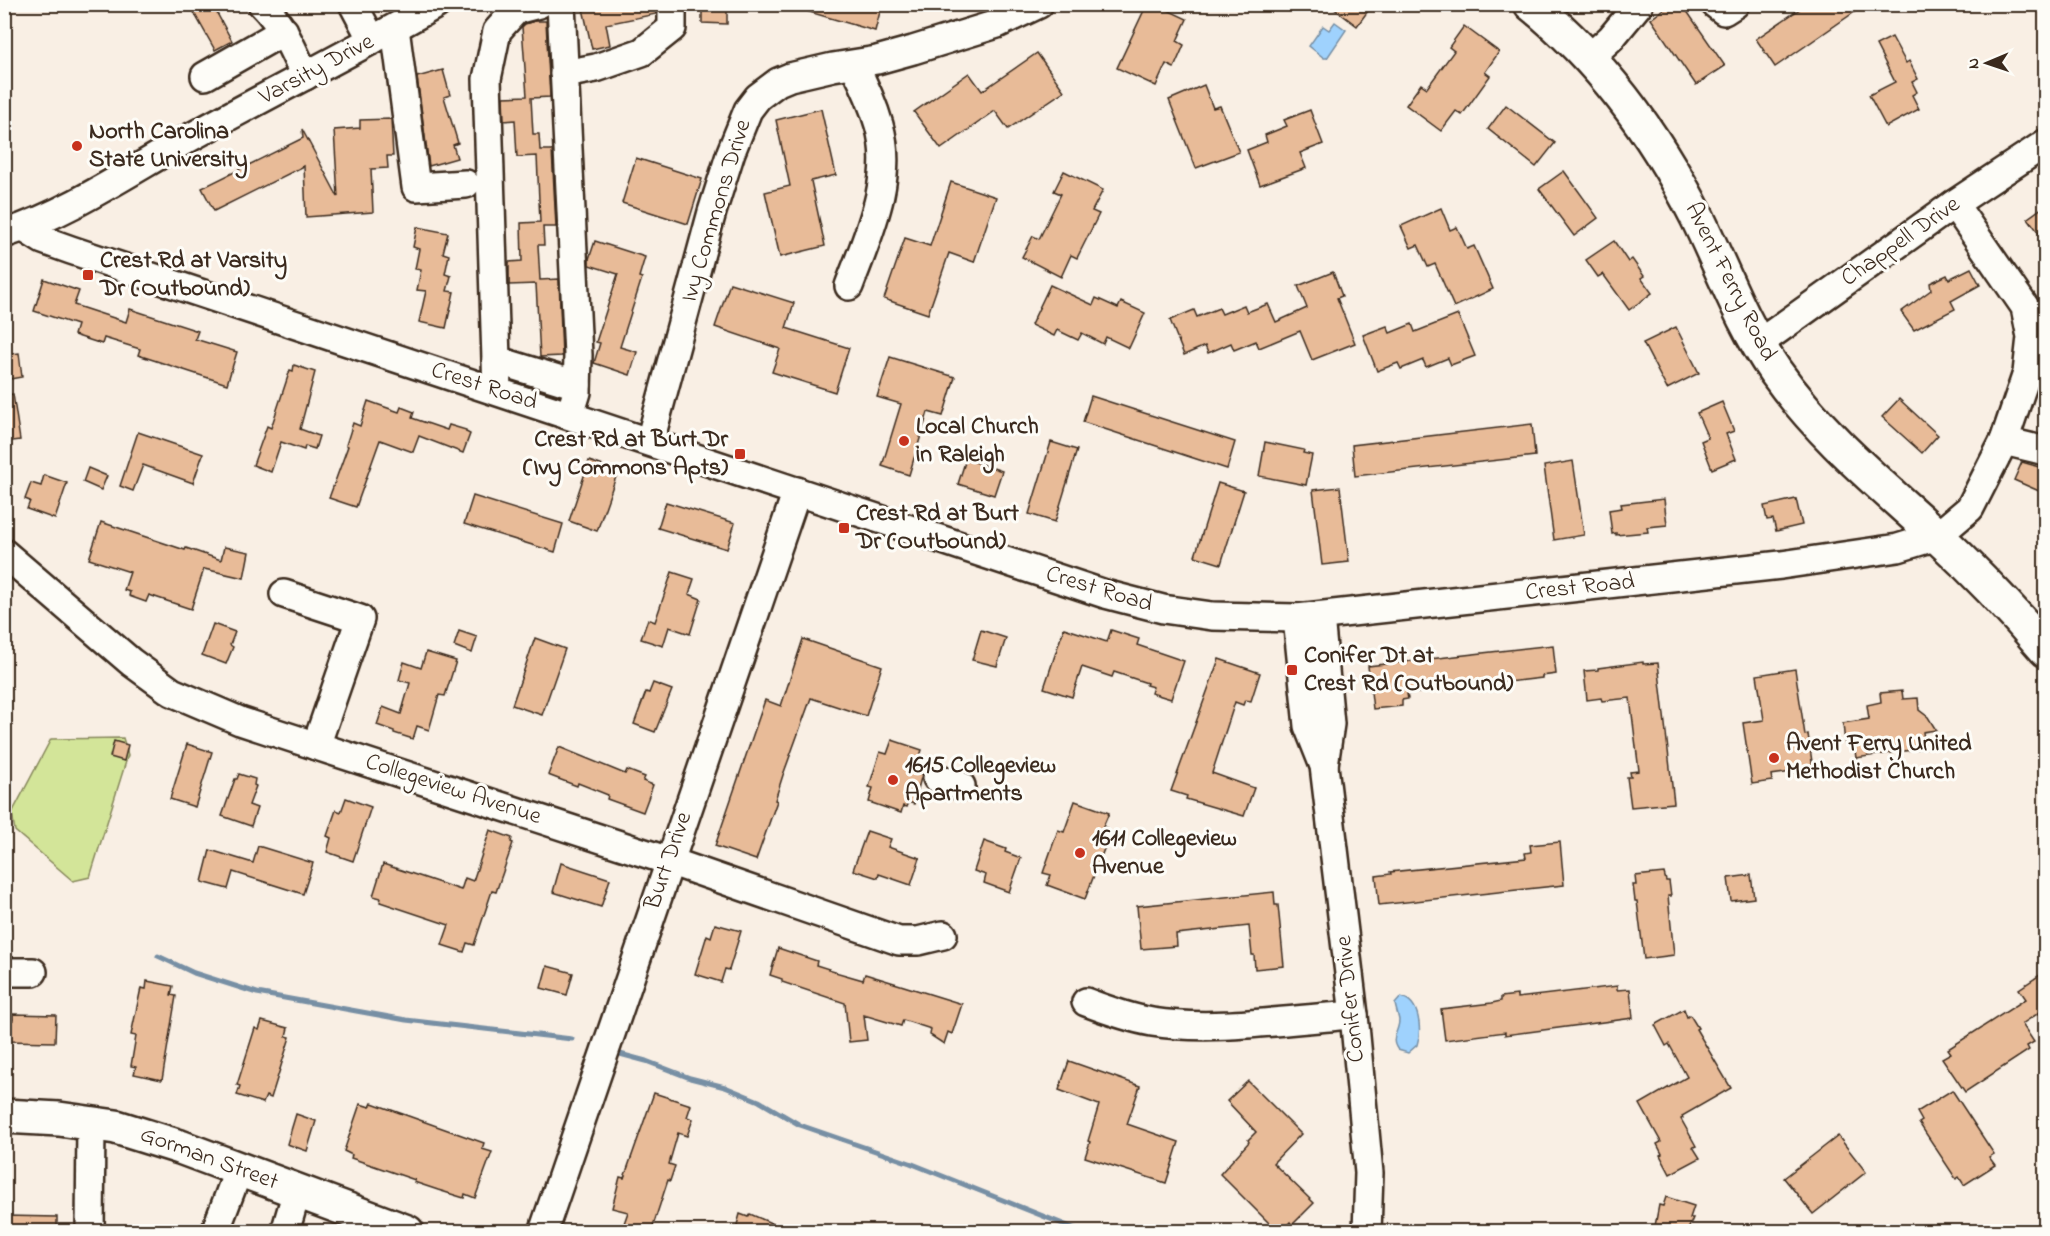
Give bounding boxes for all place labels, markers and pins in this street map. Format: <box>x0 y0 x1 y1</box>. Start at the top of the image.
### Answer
place label: North Carolina State University <box>89 115 248 179</box>
marker: North Carolina State University <box>70 139 84 153</box>
place label: Crest Rd at Varsity Dr (Outbound) <box>99 244 287 307</box>
marker: Crest Rd at Varsity Dr (Outbound) <box>81 268 95 282</box>
place label: Local Church in Raleigh <box>916 410 1039 474</box>
place label: Crest Rd at Burt Dr (Ivy Commons Apts) <box>523 423 729 487</box>
marker: Local Church in Raleigh <box>897 434 911 448</box>
marker: Crest Rd at Burt Dr (Ivy Commons Apts) <box>733 447 747 461</box>
place label: Crest Rd at Burt Dr (Outbound) <box>855 497 1020 560</box>
marker: Crest Rd at Burt Dr (Outbound) <box>837 521 851 535</box>
place label: Conifer Dt at Crest Rd (Outbound) <box>1304 639 1513 702</box>
marker: Conifer Dt at Crest Rd (Outbound) <box>1285 663 1299 677</box>
place label: Avent Ferry United Methodist Church <box>1786 727 1972 790</box>
place label: 1615 Collegeview Apartments <box>905 749 1056 812</box>
marker: Avent Ferry United Methodist Church <box>1767 751 1781 765</box>
marker: 1615 Collegeview Apartments <box>886 773 900 787</box>
place label: 1611 Collegeview Avenue <box>1092 822 1237 885</box>
marker: 1611 Collegeview Avenue <box>1073 846 1087 860</box>

